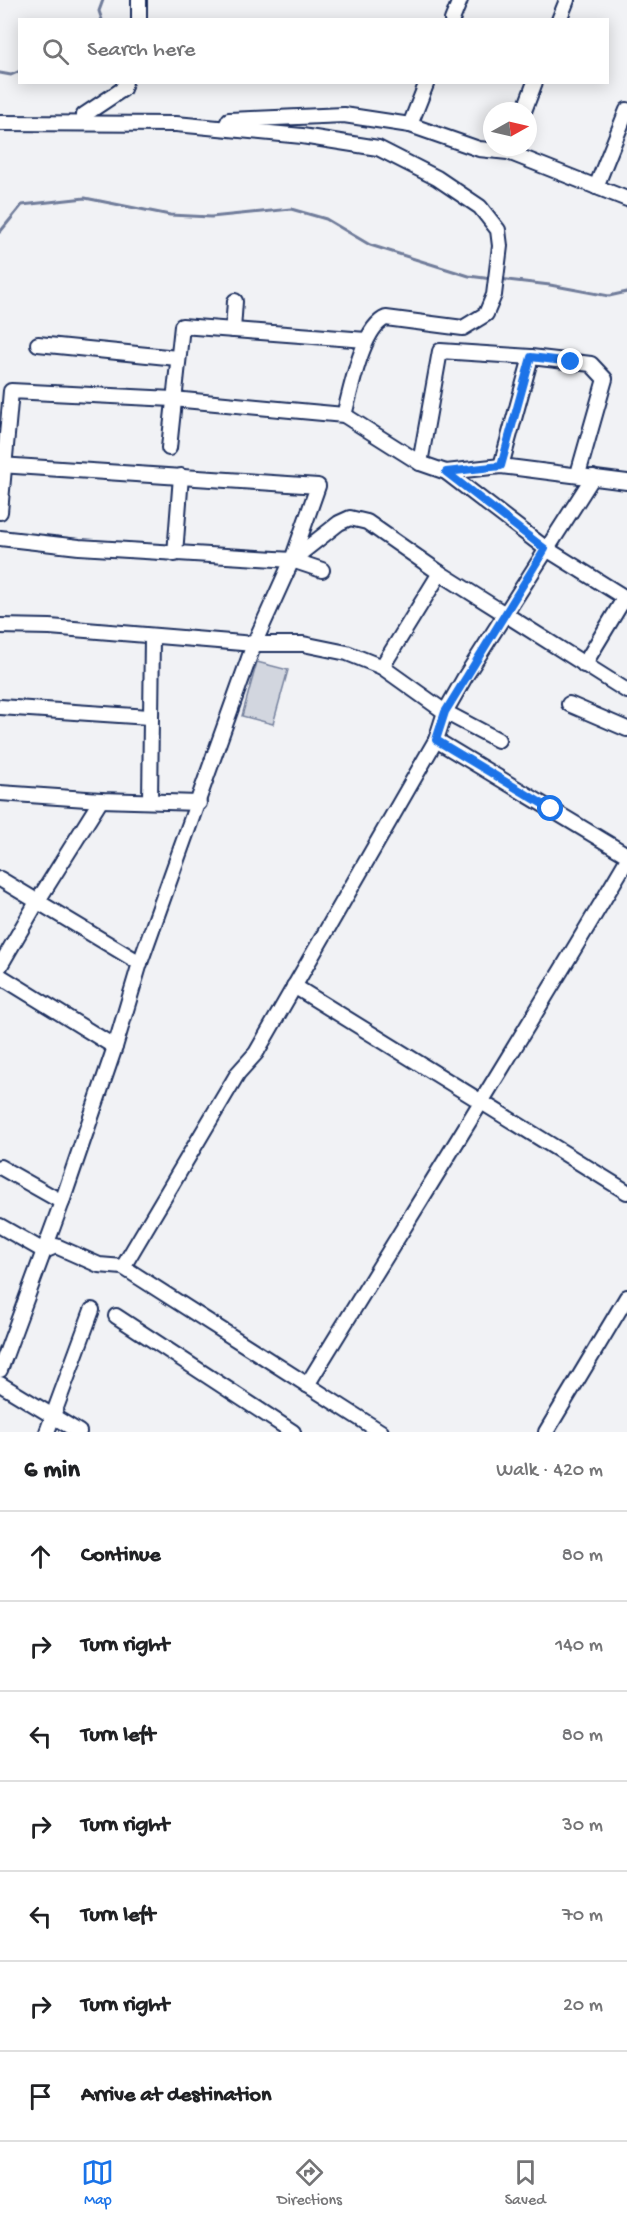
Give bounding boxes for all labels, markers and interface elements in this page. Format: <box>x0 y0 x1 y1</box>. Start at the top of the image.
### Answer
search box <box>18 18 609 84</box>
icon: search <box>39 35 72 68</box>
text: Search here <box>87 38 195 64</box>
north arrow <box>483 102 537 156</box>
route end <box>557 348 583 374</box>
route start <box>537 795 563 821</box>
text: 6 min <box>24 1456 80 1487</box>
text: Walk · 420 m <box>496 1460 603 1483</box>
icon: ahead <box>24 1540 57 1573</box>
text: Continue <box>81 1543 161 1569</box>
text: 80 m <box>562 1545 603 1568</box>
icon: right <box>24 1630 57 1663</box>
text: Turn right <box>81 1633 169 1659</box>
text: 140 m <box>555 1635 603 1658</box>
icon: left <box>24 1720 57 1753</box>
text: Turn left <box>81 1723 155 1749</box>
text: 80 m <box>562 1725 603 1748</box>
icon: right <box>24 1810 57 1843</box>
text: Turn right <box>81 1813 169 1839</box>
text: 30 m <box>562 1815 603 1838</box>
icon: left <box>24 1900 57 1933</box>
text: Turn left <box>81 1903 155 1929</box>
text: 70 m <box>562 1905 603 1928</box>
icon: right <box>24 1990 57 2023</box>
text: Turn right <box>81 1993 169 2019</box>
text: 20 m <box>563 1995 603 2018</box>
icon: arrive <box>24 2080 57 2113</box>
text: Arrive at destination <box>81 2083 271 2109</box>
tab: Map <box>81 2156 114 2211</box>
tab: Directions <box>277 2156 342 2211</box>
tab: Saved <box>505 2156 546 2211</box>

